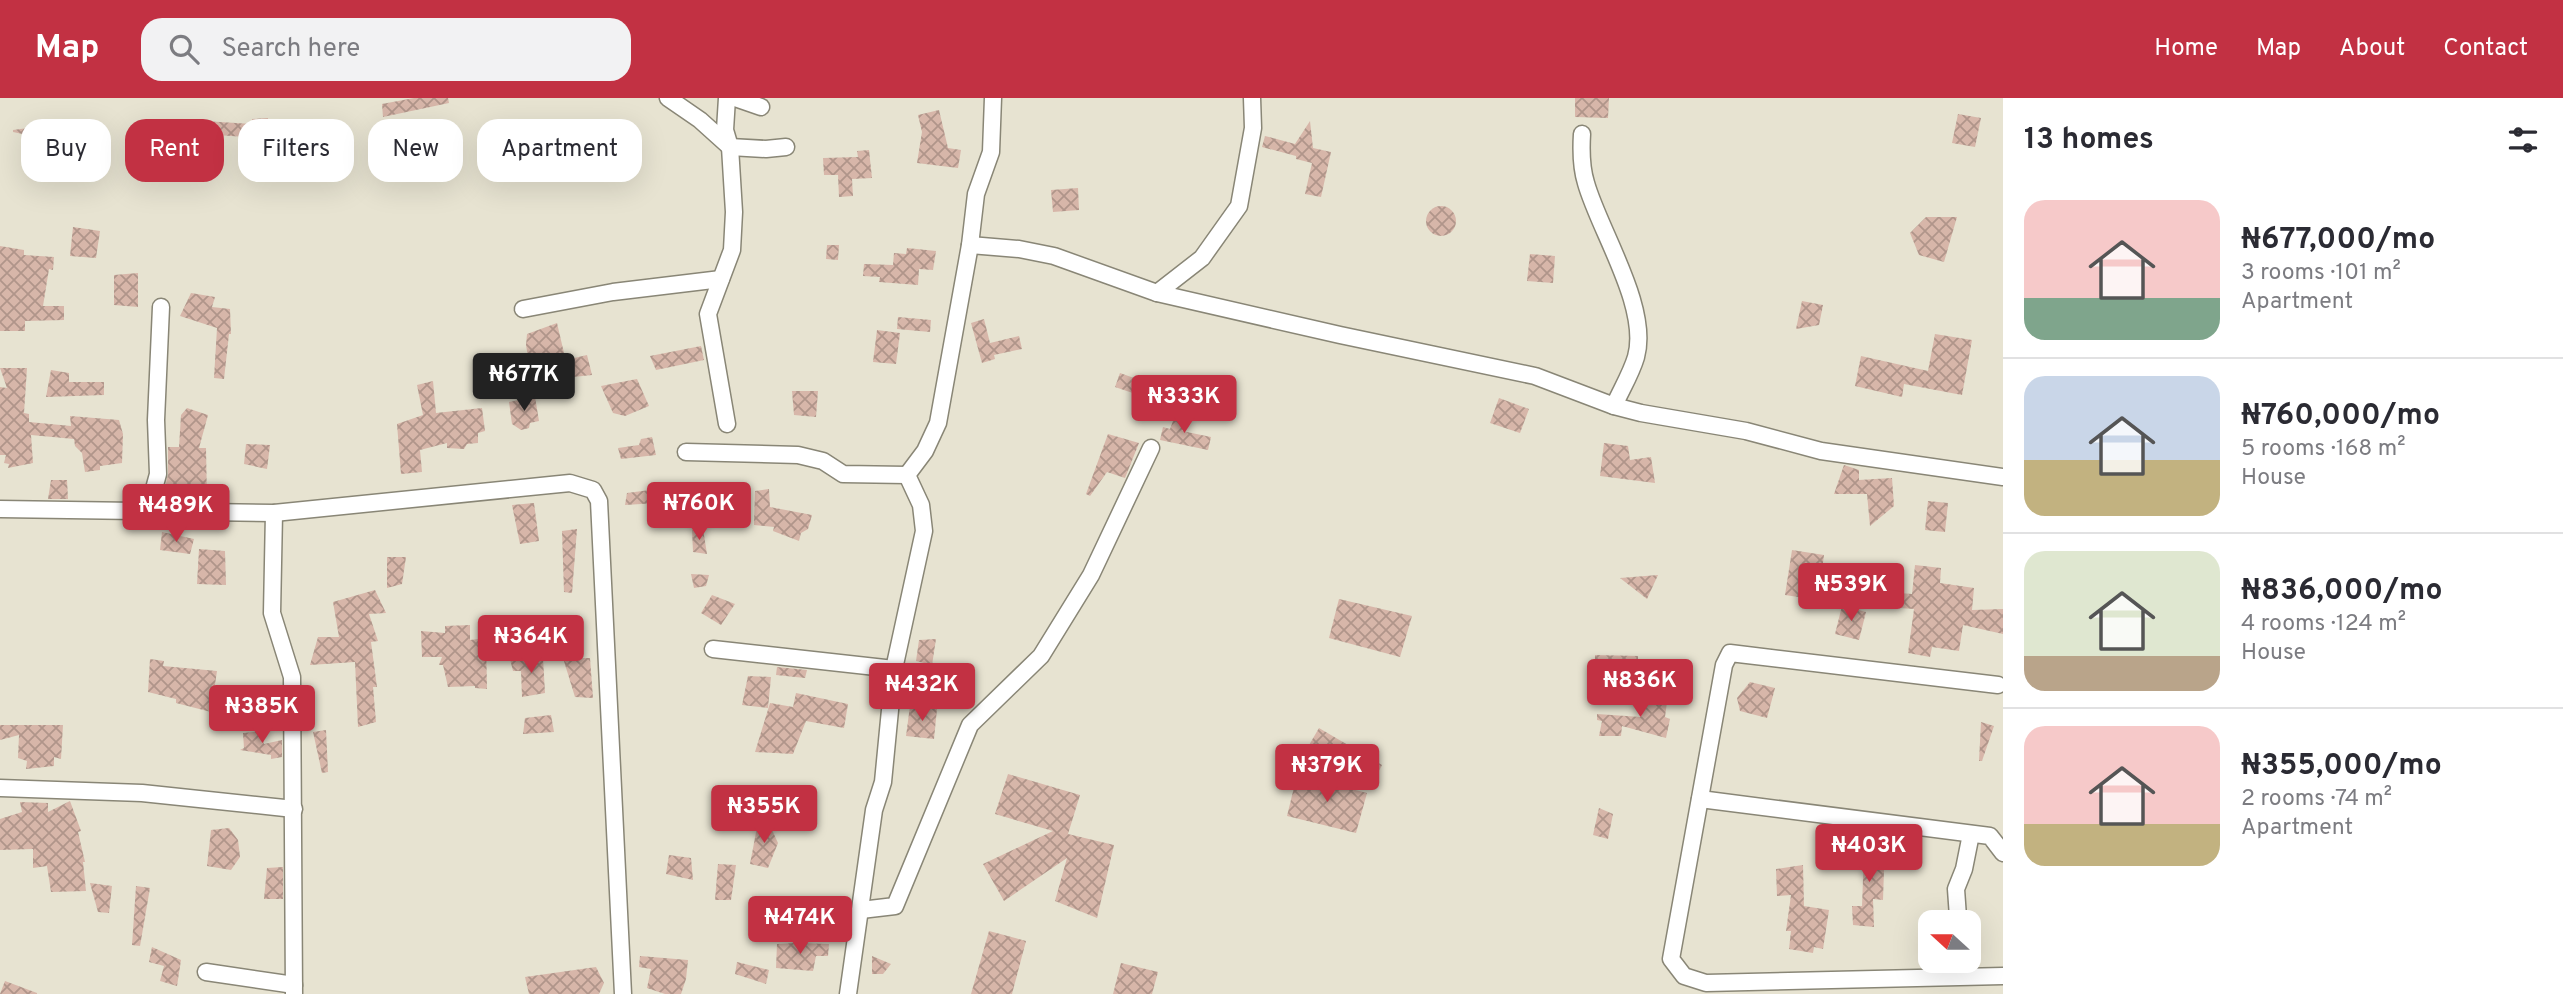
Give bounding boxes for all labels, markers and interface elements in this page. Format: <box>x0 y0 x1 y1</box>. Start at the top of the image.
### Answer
search box <box>141 18 631 81</box>
text: Map <box>35 28 99 70</box>
icon: search <box>165 30 203 68</box>
text: Search here <box>221 33 360 66</box>
text: Home <box>2154 34 2218 64</box>
text: Map <box>2256 34 2301 64</box>
text: About <box>2339 34 2405 64</box>
text: Contact <box>2443 34 2528 64</box>
chip: Buy <box>21 119 111 182</box>
chip: Rent <box>125 119 224 182</box>
chip: Filters <box>238 119 354 182</box>
chip: New <box>368 119 463 182</box>
chip: Apartment <box>477 119 642 182</box>
icon: filters <box>2504 121 2542 159</box>
text: 13 homes <box>2024 122 2154 159</box>
text: ₦677,000/mo <box>2241 222 2435 259</box>
icon: home <box>2080 228 2164 312</box>
text: 3 rooms · 101 m² <box>2241 259 2401 288</box>
text: Apartment <box>2241 288 2353 317</box>
pin: ₦677K <box>475 354 573 413</box>
text: ₦677K <box>489 361 559 390</box>
pin: ₦333K <box>1135 376 1233 435</box>
text: ₦333K <box>1148 383 1220 412</box>
text: ₦760,000/mo <box>2241 398 2440 435</box>
icon: home <box>2080 404 2164 488</box>
text: 5 rooms · 168 m² <box>2241 435 2406 464</box>
text: House <box>2241 464 2306 493</box>
pin: ₦760K <box>650 482 748 542</box>
pin: ₦489K <box>127 484 225 544</box>
text: ₦760K <box>663 490 735 519</box>
text: ₦489K <box>138 492 214 521</box>
pin: ₦539K <box>1802 564 1900 623</box>
text: ₦539K <box>1814 571 1888 600</box>
text: ₦836,000/mo <box>2241 573 2442 610</box>
icon: home <box>2080 579 2164 663</box>
text: 4 rooms · 124 m² <box>2241 610 2406 639</box>
pin: ₦364K <box>482 616 580 675</box>
text: ₦364K <box>494 623 568 652</box>
text: House <box>2241 639 2306 668</box>
pin: ₦836K <box>1591 660 1689 719</box>
pin: ₦432K <box>873 664 971 723</box>
text: ₦836K <box>1603 667 1677 696</box>
text: ₦432K <box>885 671 959 700</box>
pin: ₦385K <box>213 686 311 745</box>
text: ₦385K <box>225 693 299 722</box>
pin: ₦379K <box>1278 744 1376 804</box>
text: ₦355,000/mo <box>2241 748 2442 785</box>
text: ₦379K <box>1291 752 1363 781</box>
icon: home <box>2080 754 2164 838</box>
text: 2 rooms · 74 m² <box>2241 785 2392 814</box>
pin: ₦355K <box>715 786 813 845</box>
text: ₦355K <box>727 793 801 822</box>
text: Apartment <box>2241 814 2353 843</box>
pin: ₦403K <box>1820 824 1918 884</box>
text: ₦403K <box>1831 832 1907 861</box>
pin: ₦474K <box>751 896 849 956</box>
text: ₦474K <box>764 904 836 933</box>
north arrow <box>1918 910 1981 973</box>
map controls <box>1918 910 1981 973</box>

